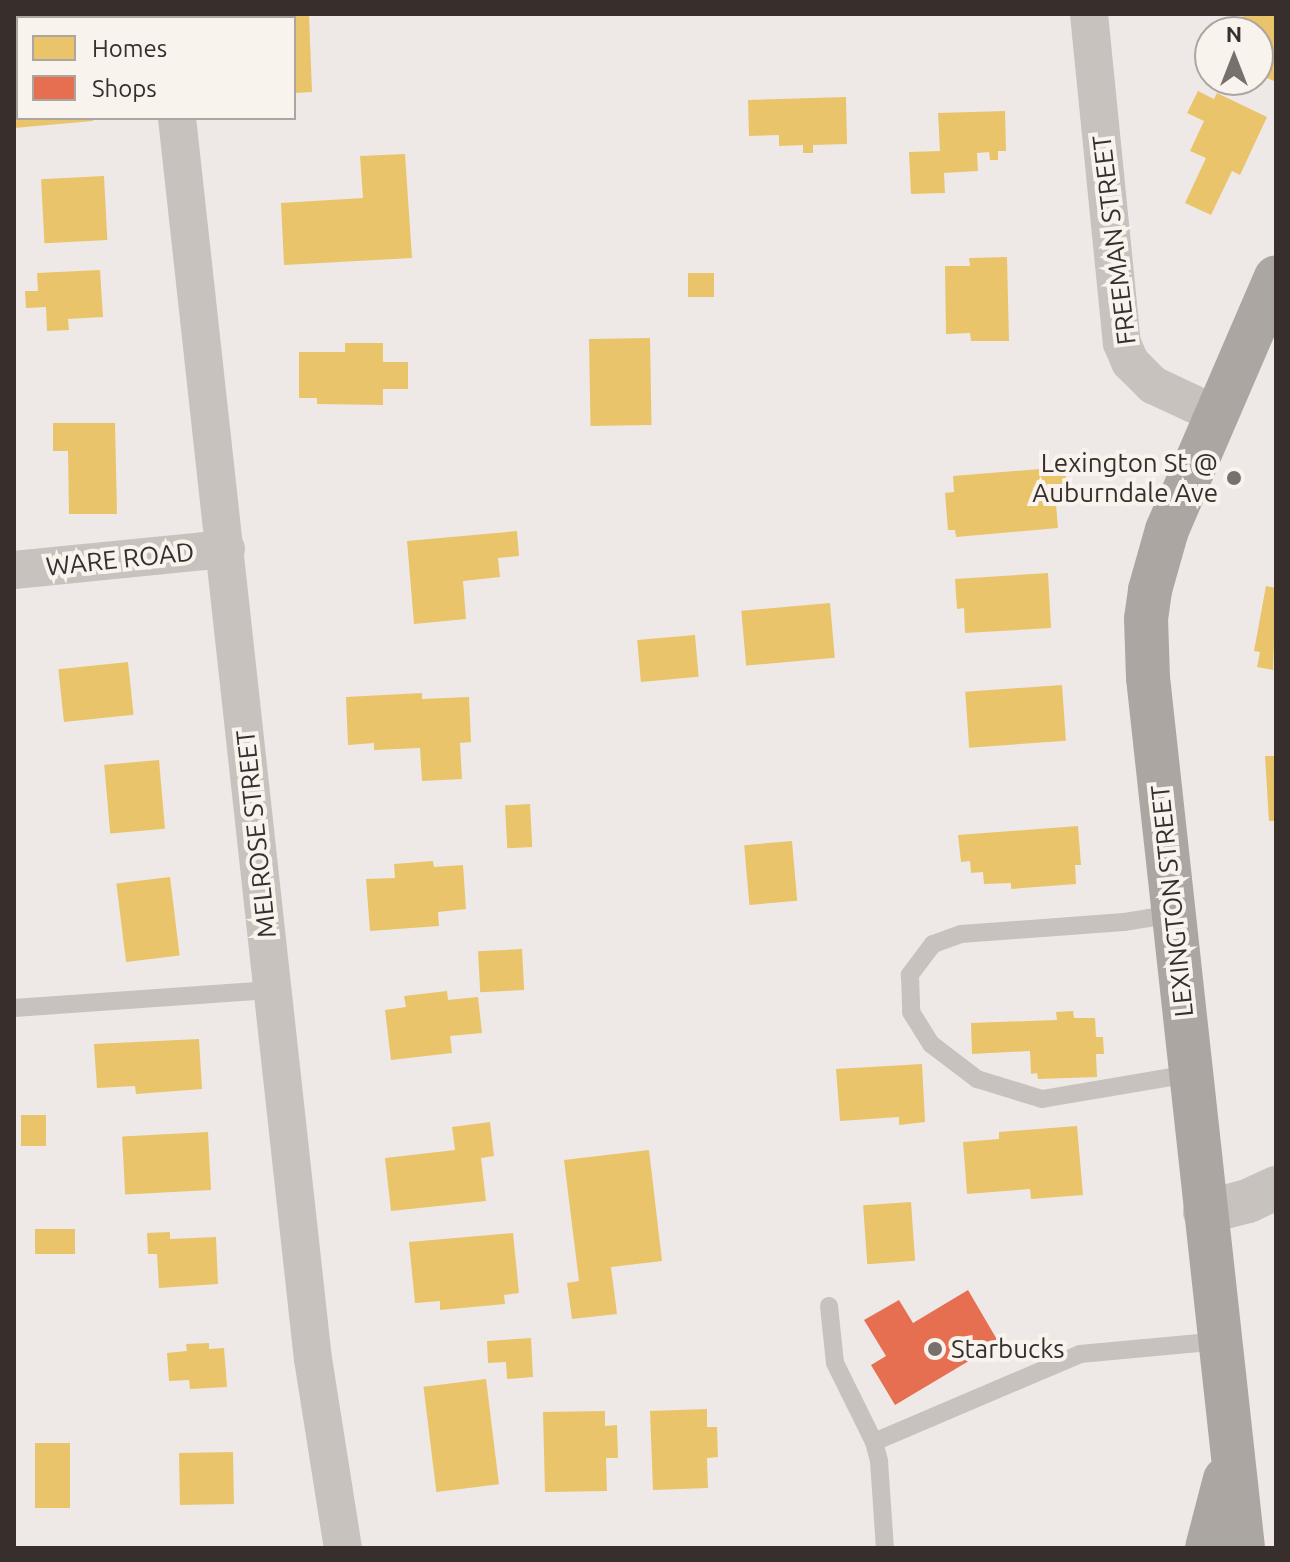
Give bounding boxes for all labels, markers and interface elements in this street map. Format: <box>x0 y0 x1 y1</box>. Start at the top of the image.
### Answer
legend <box>16 16 296 120</box>
north arrow <box>1194 16 1274 96</box>
text: N <box>1226 21 1242 46</box>
text: Homes <box>92 35 167 62</box>
text: Shops <box>92 75 157 102</box>
street label: FREEMAN STREET <box>1086 133 1142 347</box>
place label: Lexington St @ Auburndale Ave <box>1032 447 1218 508</box>
marker: Lexington St @ Auburndale Ave <box>1225 469 1243 487</box>
street label: WARE ROAD <box>44 536 196 582</box>
street label: MELROSE STREET <box>230 729 282 939</box>
street label: LEXINGTON STREET <box>1144 784 1200 1018</box>
place label: Starbucks <box>951 1333 1065 1365</box>
marker: Starbucks <box>926 1340 944 1358</box>

